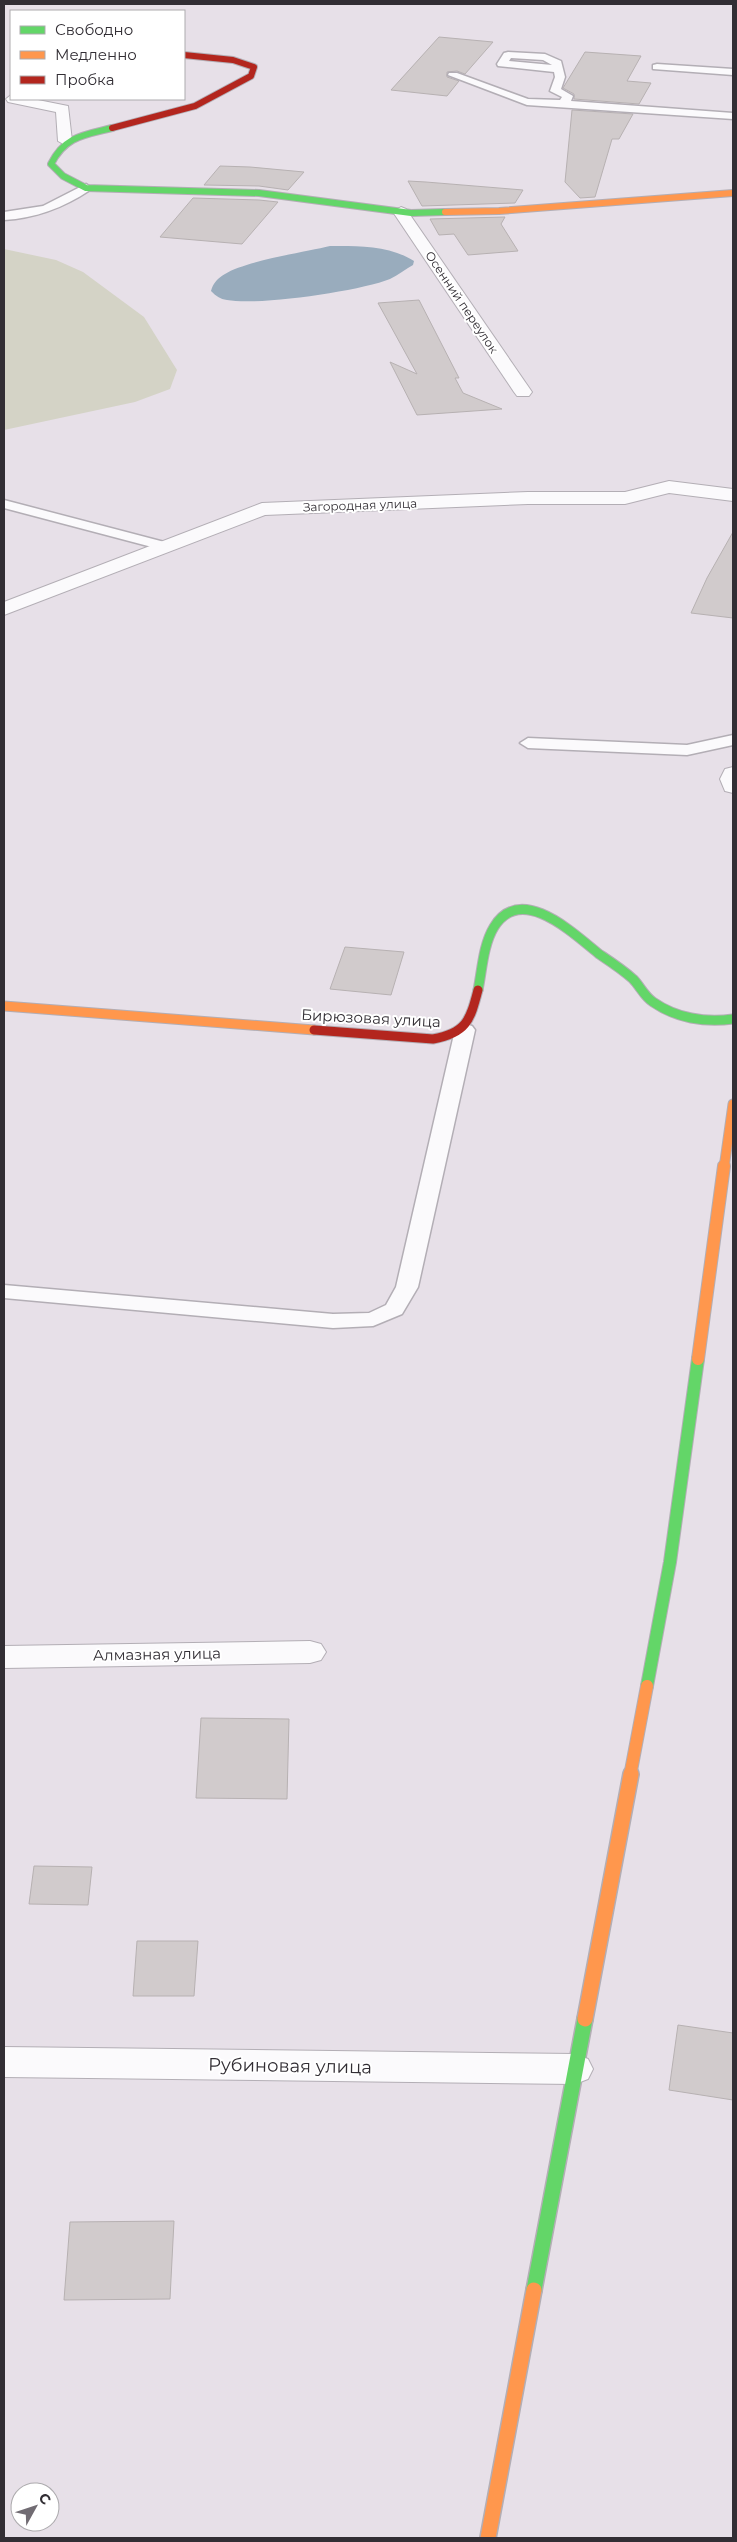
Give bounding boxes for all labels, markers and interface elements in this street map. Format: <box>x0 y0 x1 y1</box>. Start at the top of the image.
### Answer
legend <box>10 10 185 100</box>
text: Свободно <box>55 20 133 39</box>
text: Медленно <box>55 45 137 64</box>
text: Пробка <box>55 70 114 89</box>
street label: Осенний переулок <box>422 248 502 356</box>
street label: Загородная улица <box>303 496 417 514</box>
street label: Бирюзовая улица <box>301 1005 441 1031</box>
street label: Алмазная улица <box>93 1643 221 1665</box>
street label: Рубиновая улица <box>208 2054 372 2078</box>
north arrow <box>10 2482 60 2532</box>
text: С <box>35 2489 55 2508</box>

